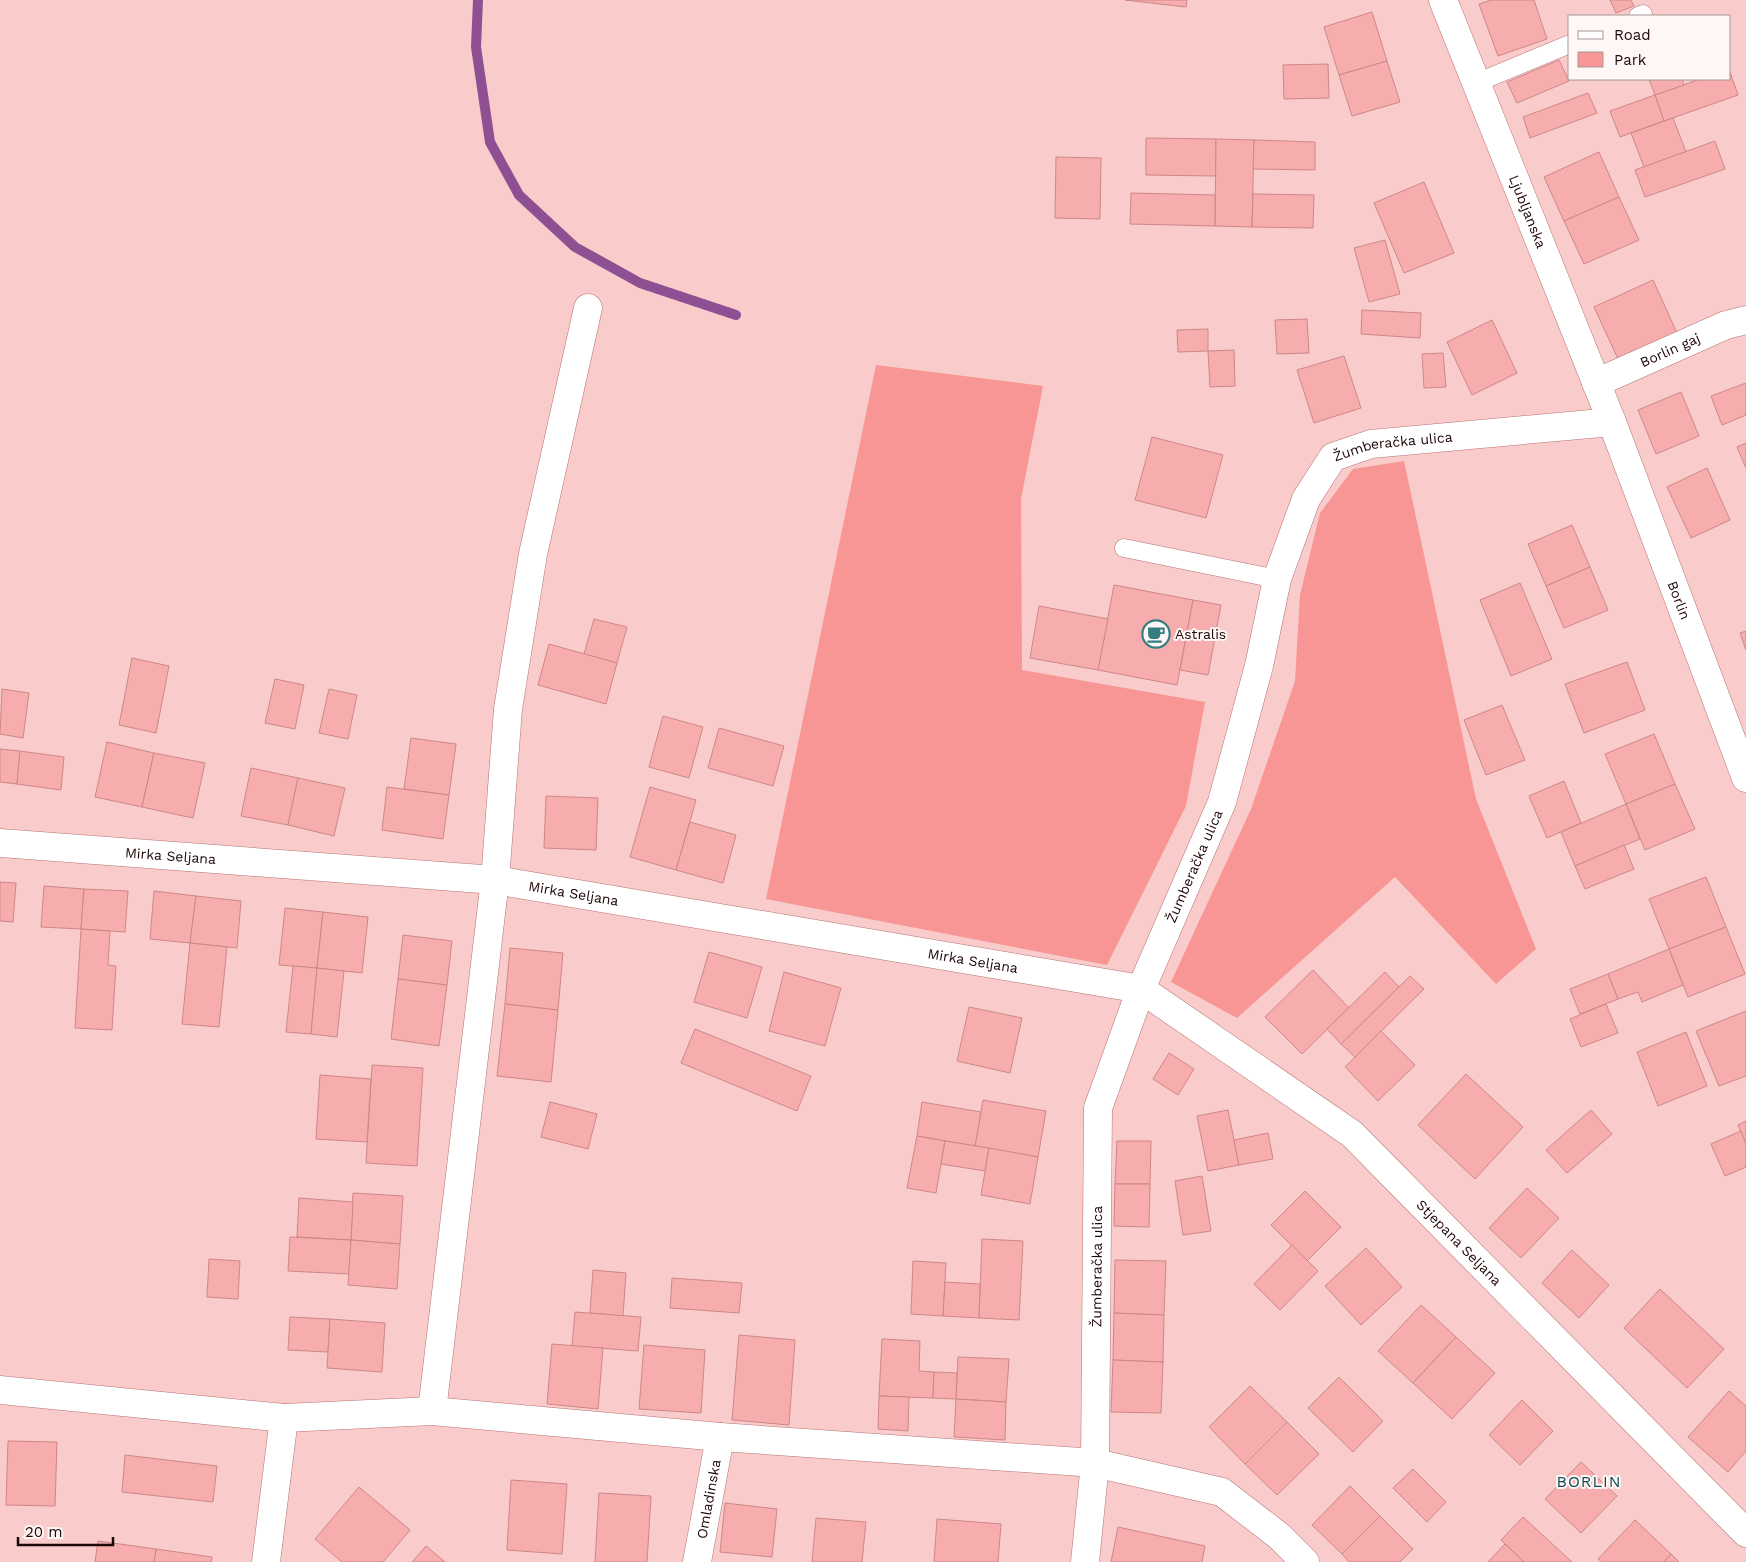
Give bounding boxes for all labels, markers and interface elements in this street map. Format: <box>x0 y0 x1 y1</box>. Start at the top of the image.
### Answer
legend <box>1568 15 1731 80</box>
text: Road <box>1614 26 1651 44</box>
text: Park <box>1614 51 1647 69</box>
street label: Ljubljanska <box>1506 173 1550 251</box>
street label: Borlin gaj <box>1638 330 1702 370</box>
street label: Žumberačka ulica <box>1331 429 1453 464</box>
street label: Borlin <box>1665 579 1694 622</box>
cafe icon: Astralis <box>1141 619 1171 649</box>
place label: Astralis <box>1175 626 1226 642</box>
street label: Žumberačka ulica <box>1163 807 1226 925</box>
street label: Mirka Seljana <box>124 844 217 867</box>
street label: Mirka Seljana <box>527 878 620 909</box>
street label: Mirka Seljana <box>927 945 1019 976</box>
street label: Stjepana Seljana <box>1413 1196 1505 1289</box>
street label: Žumberačka ulica <box>1088 1206 1105 1327</box>
street label: Omladinska <box>693 1458 724 1540</box>
district label: BORLIN <box>1556 1472 1622 1491</box>
scale bar <box>18 1514 112 1546</box>
text: 20 m <box>25 1523 63 1541</box>

